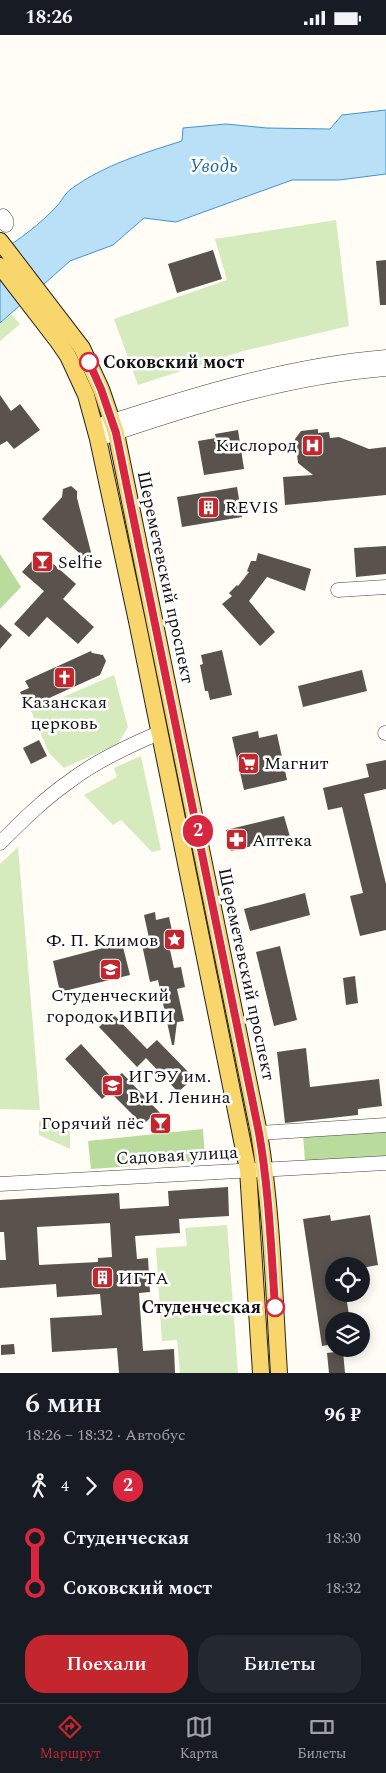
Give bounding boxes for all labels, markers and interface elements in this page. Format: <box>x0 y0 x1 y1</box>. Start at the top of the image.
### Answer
text: 18:26 <box>25 3 73 32</box>
water label: Уводь <box>190 152 238 181</box>
place label: Соковский мост <box>103 349 244 376</box>
marker: Соковский мост <box>79 352 99 372</box>
place label: Кислород <box>216 432 297 459</box>
hospital icon: Кислород <box>301 433 325 457</box>
street label: Шереметевский проспект <box>130 468 201 686</box>
place label: REVIS <box>225 494 278 521</box>
building icon: REVIS <box>197 495 221 519</box>
place label: Selfie <box>58 549 102 576</box>
bar icon: Selfie <box>30 550 54 574</box>
church icon: Казанская церковь <box>52 665 76 689</box>
place label: Казанская церковь <box>21 689 107 737</box>
place label: Магнит <box>264 750 329 777</box>
supermarket icon: Магнит <box>236 751 260 775</box>
line badge: 2 <box>182 815 214 847</box>
text: 2 <box>193 817 203 844</box>
place label: Аптека <box>252 827 312 854</box>
pharmacy icon: Аптека <box>224 828 248 852</box>
street label: Шереметевский проспект <box>211 865 282 1083</box>
place label: Ф. П. Климов <box>46 927 158 954</box>
place icon: Ф. П. Климов <box>162 928 186 952</box>
school or university icon: Студенческий городок ИВПИ <box>98 958 122 982</box>
place label: Студенческий городок ИВПИ <box>46 982 174 1030</box>
place label: ИГЭУ им. В.И. Ленина <box>128 1063 231 1111</box>
school or university icon: ИГЭУ им. В.И. Ленина <box>100 1074 124 1098</box>
place label: Горячий пёс <box>41 1110 144 1137</box>
bar icon: Горячий пёс <box>148 1111 172 1135</box>
street label: Садовая улица <box>115 1139 239 1172</box>
map controls <box>325 1257 370 1357</box>
button: locate <box>325 1257 370 1302</box>
place label: ИГТА <box>118 1265 169 1292</box>
building icon: ИГТА <box>90 1266 114 1290</box>
place label: Студенческая <box>141 1294 261 1321</box>
marker: Студенческая <box>265 1297 285 1317</box>
button: layers <box>325 1312 370 1357</box>
text: 6 мин <box>25 1382 102 1425</box>
text: 96 ₽ <box>324 1401 361 1430</box>
text: 18:26 – 18:32 · Автобус <box>25 1423 186 1447</box>
icon: walk <box>25 1472 53 1500</box>
icon: forward <box>77 1472 105 1500</box>
text: 2 <box>123 1472 133 1499</box>
text: 4 <box>61 1474 69 1498</box>
text: Студенческая <box>63 1524 189 1553</box>
text: 18:30 <box>325 1526 361 1550</box>
text: Соковский мост <box>63 1574 212 1603</box>
text: 18:32 <box>325 1576 361 1600</box>
button: Поехали <box>25 1635 188 1693</box>
button: Билеты <box>198 1635 361 1693</box>
tab: Маршрут <box>40 1713 101 1764</box>
tab: Карта <box>180 1713 218 1764</box>
tab: Билеты <box>297 1713 346 1764</box>

